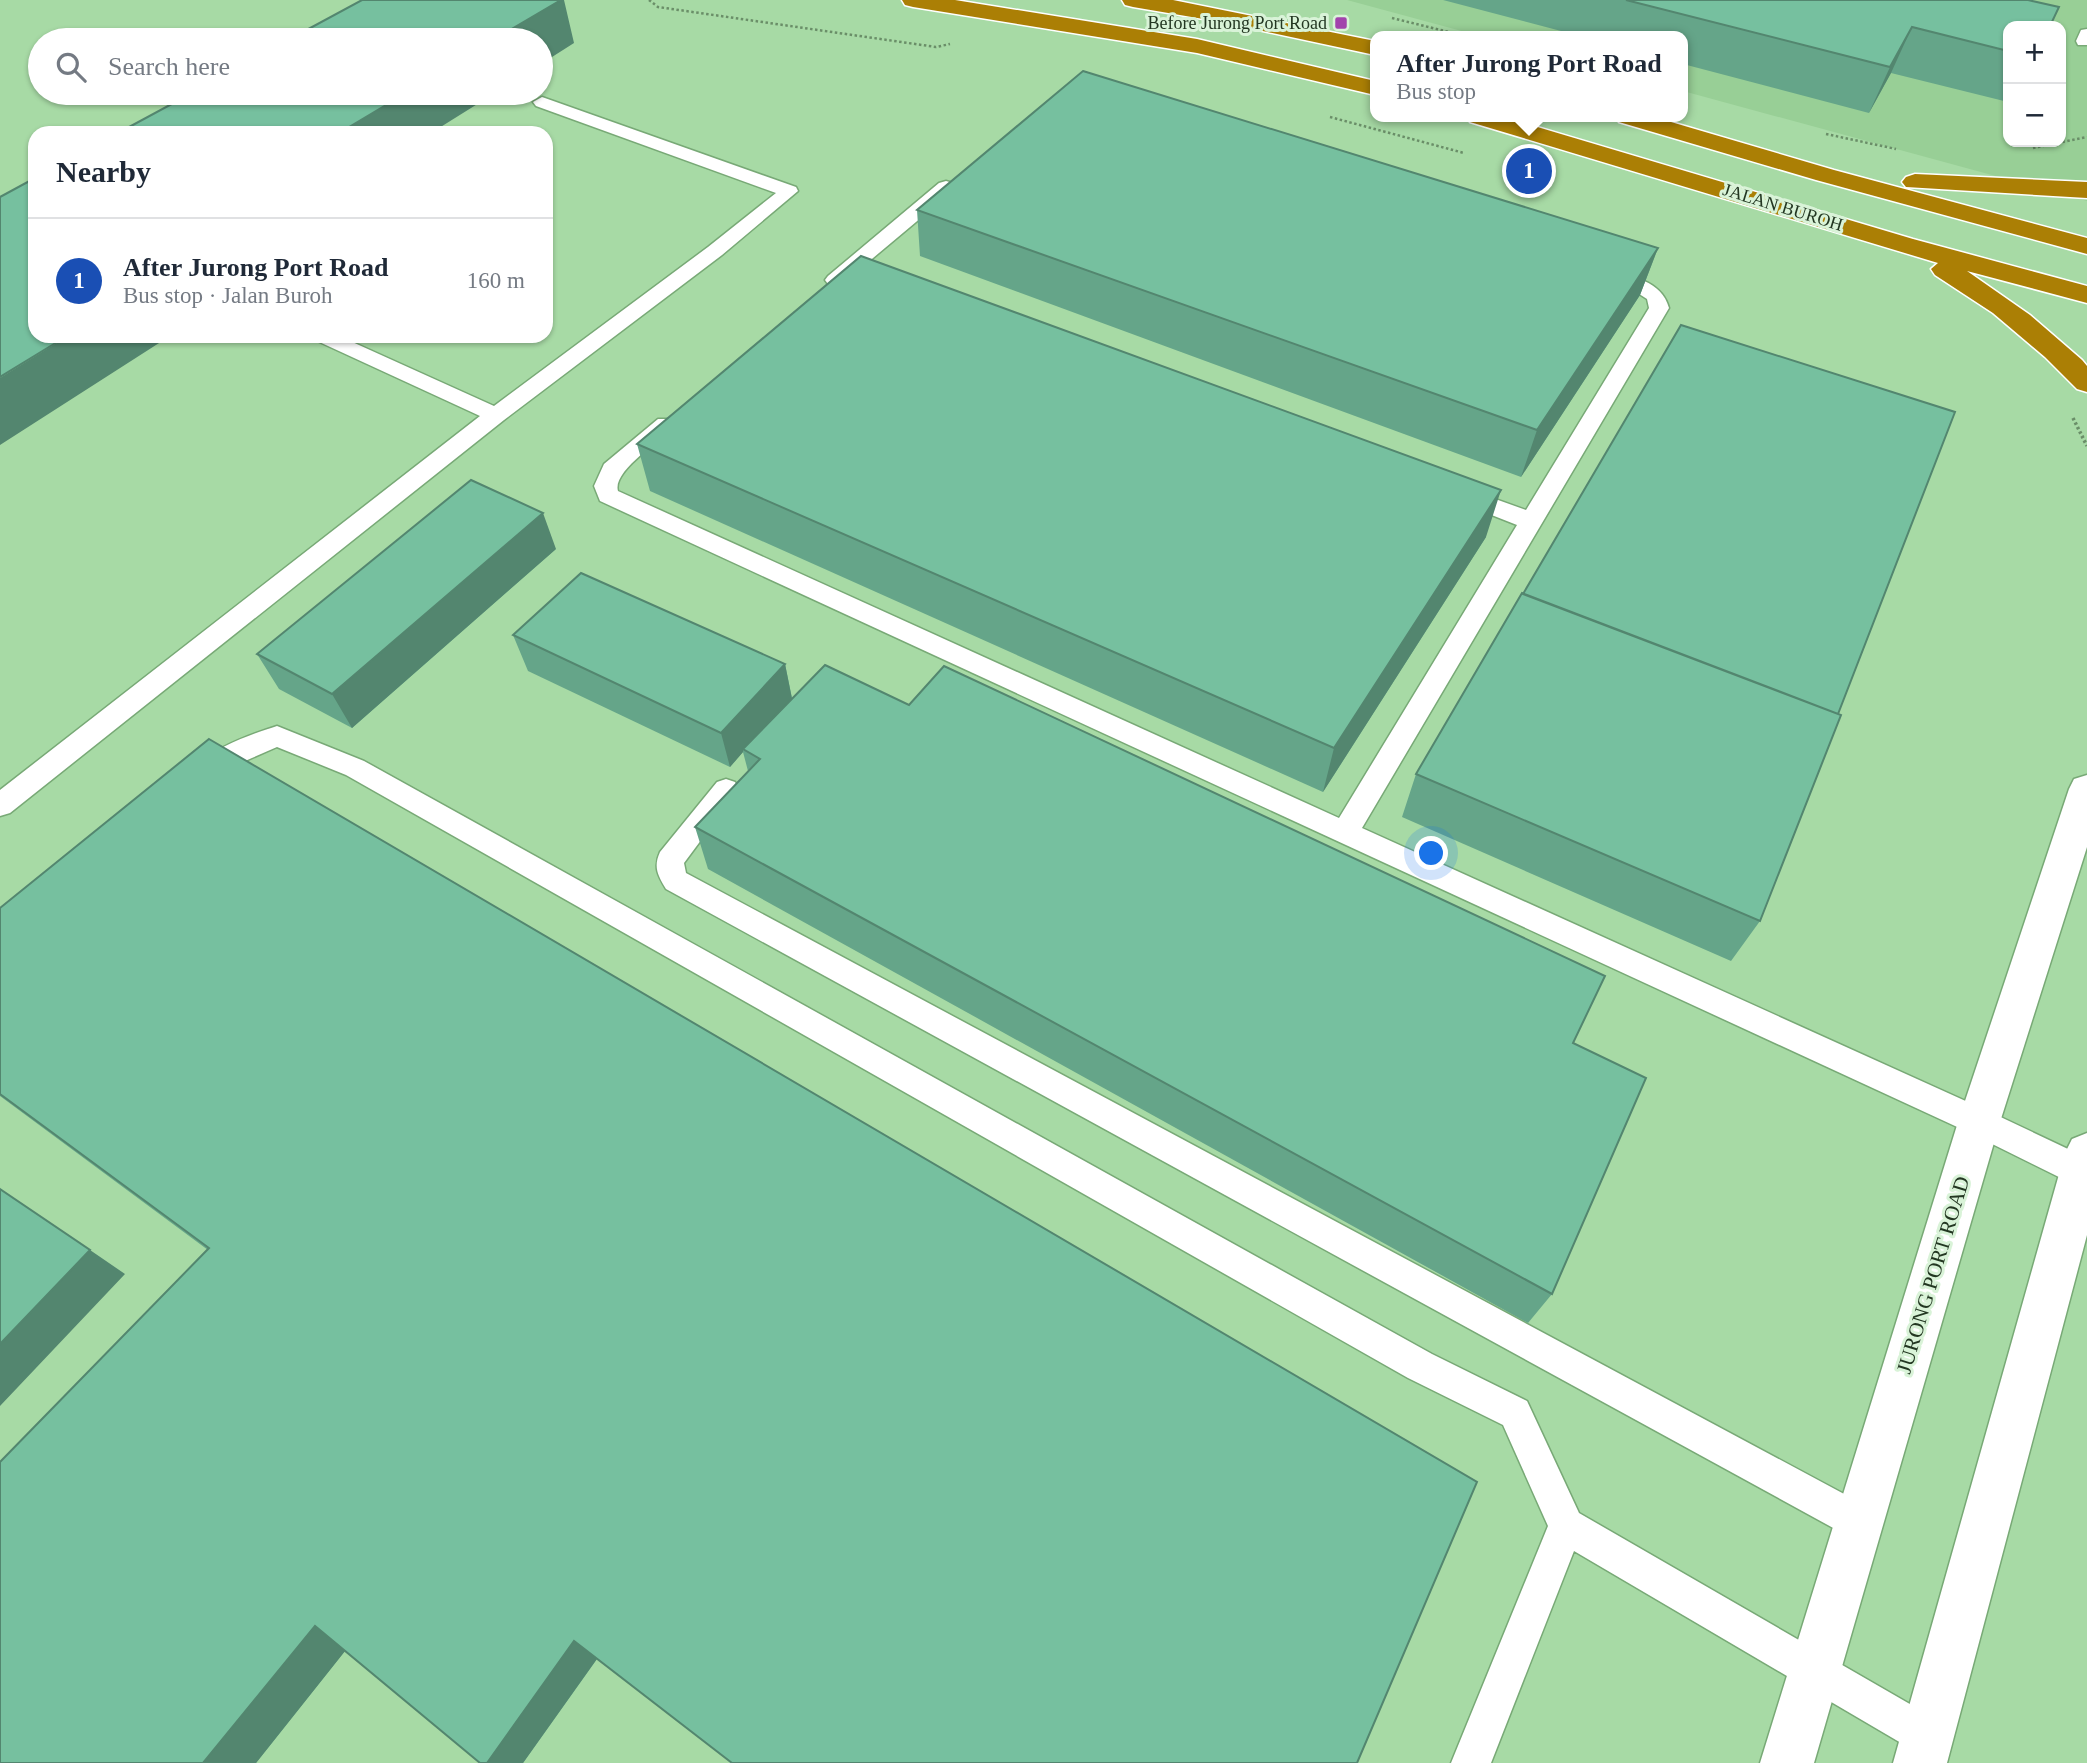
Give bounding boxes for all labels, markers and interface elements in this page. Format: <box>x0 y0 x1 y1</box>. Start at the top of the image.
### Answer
place label: Before Jurong Port Road <box>1148 13 1327 33</box>
marker: Before Jurong Port Road <box>1333 15 1349 31</box>
map controls <box>2003 21 2066 147</box>
button: + <box>2003 21 2066 84</box>
search box <box>28 28 553 105</box>
popup <box>1370 31 1688 122</box>
icon: search <box>52 48 90 86</box>
text: After Jurong Port Road <box>1396 49 1662 78</box>
text: Search here <box>108 52 230 81</box>
text: Bus stop <box>1396 79 1476 104</box>
button: − <box>2003 84 2066 147</box>
pin: 1 <box>1506 145 1552 197</box>
text: Nearby <box>56 155 151 188</box>
street label: JALAN BUROH <box>1721 179 1845 235</box>
text: After Jurong Port Road <box>123 253 389 282</box>
text: 1 <box>73 268 85 293</box>
text: 160 m <box>467 268 525 293</box>
text: Bus stop · Jalan Buroh <box>123 283 333 308</box>
your location <box>1414 836 1448 870</box>
street label: JURONG PORT ROAD <box>1892 1174 1974 1376</box>

